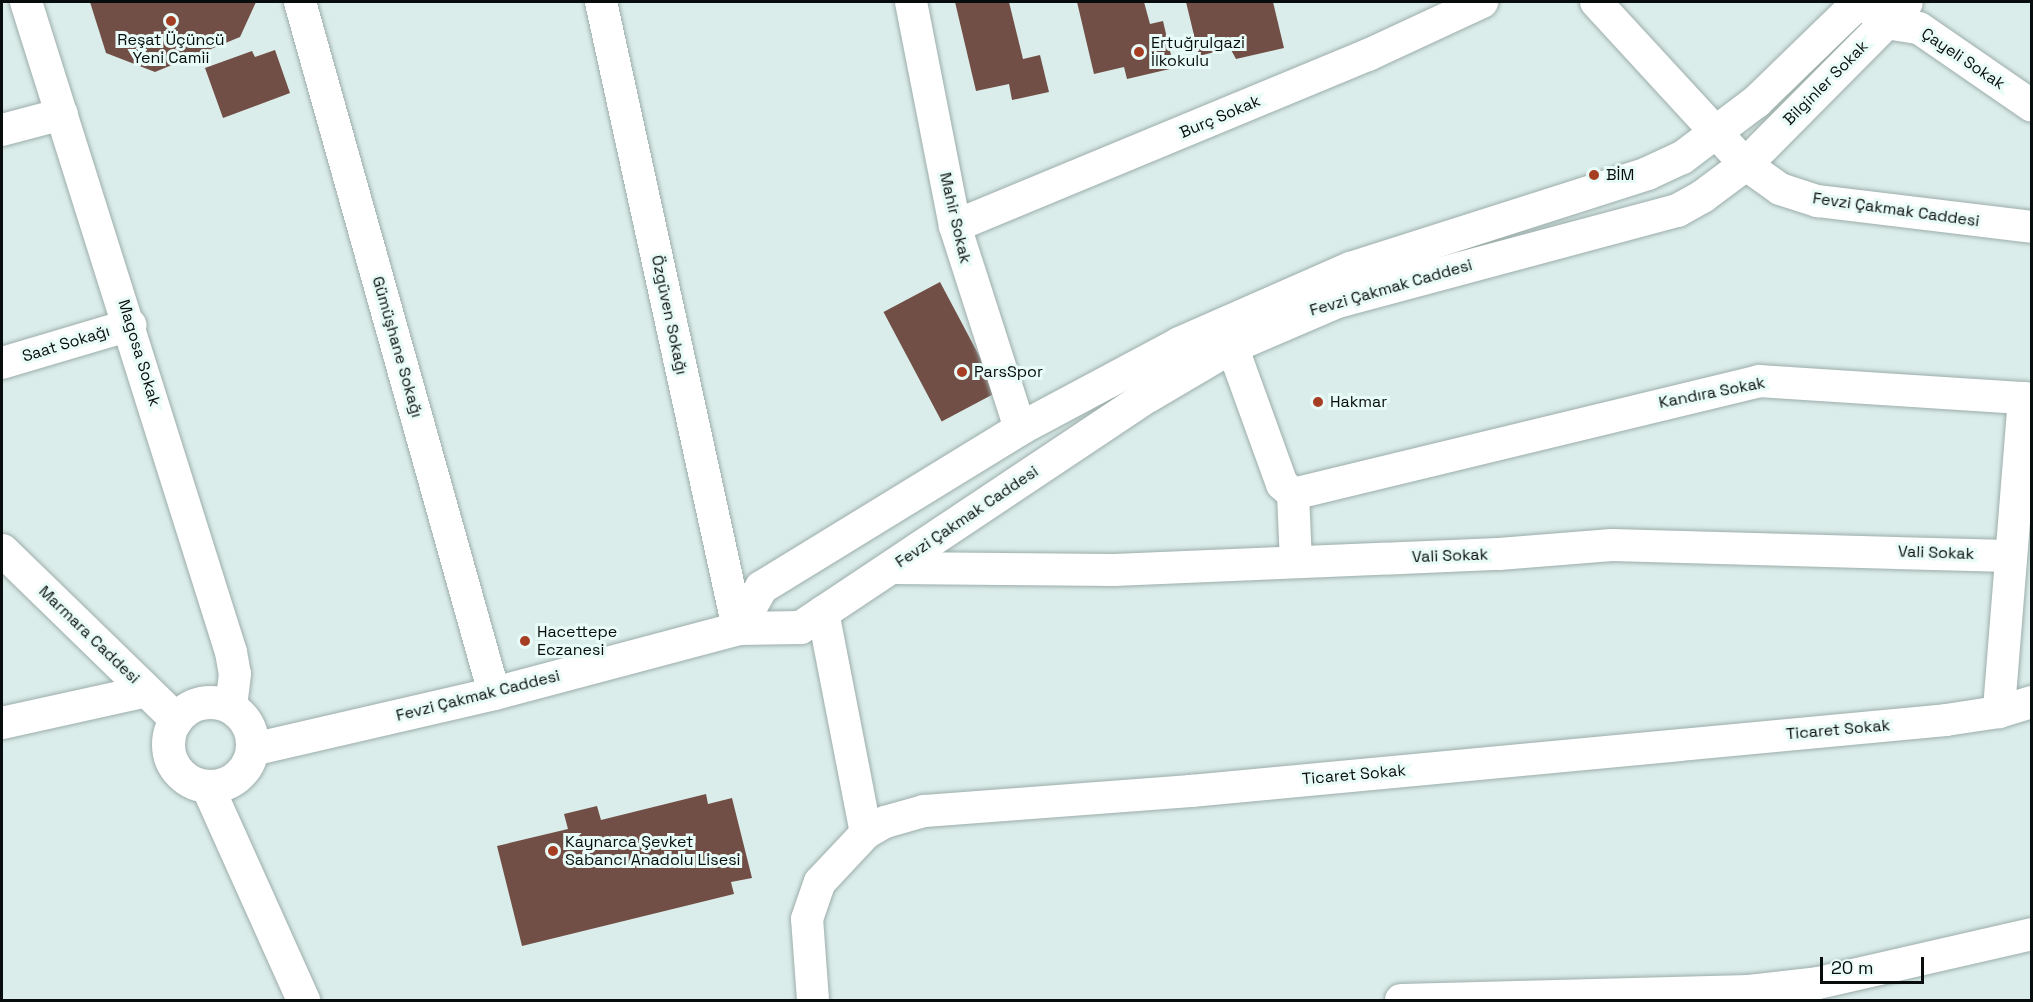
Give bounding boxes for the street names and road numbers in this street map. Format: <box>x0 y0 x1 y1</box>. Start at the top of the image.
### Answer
street label: Çayeli Sokak <box>1918 24 2008 94</box>
street label: Bilginler Sokak <box>1780 37 1872 129</box>
street label: Burç Sokak <box>1177 91 1263 143</box>
street label: Mahir Sokak <box>935 171 975 265</box>
street label: Fevzi Çakmak Caddesi <box>1811 189 1981 231</box>
street label: Özgüven Sokağı <box>647 253 691 377</box>
street label: Fevzi Çakmak Caddesi <box>1308 256 1474 320</box>
street label: Gümüşhane Sokağı <box>368 274 426 420</box>
street label: Magosa Sokak <box>114 297 164 409</box>
street label: Saat Sokağı <box>20 322 112 366</box>
street label: Kandıra Sokak <box>1657 373 1767 413</box>
street label: Fevzi Çakmak Caddesi <box>892 462 1042 572</box>
street label: Vali Sokak <box>1897 542 1975 564</box>
street label: Vali Sokak <box>1411 545 1489 567</box>
street label: Marmara Caddesi <box>35 582 143 688</box>
street label: Fevzi Çakmak Caddesi <box>394 666 562 726</box>
street label: Ticaret Sokak <box>1785 716 1891 744</box>
street label: Ticaret Sokak <box>1301 761 1407 789</box>

